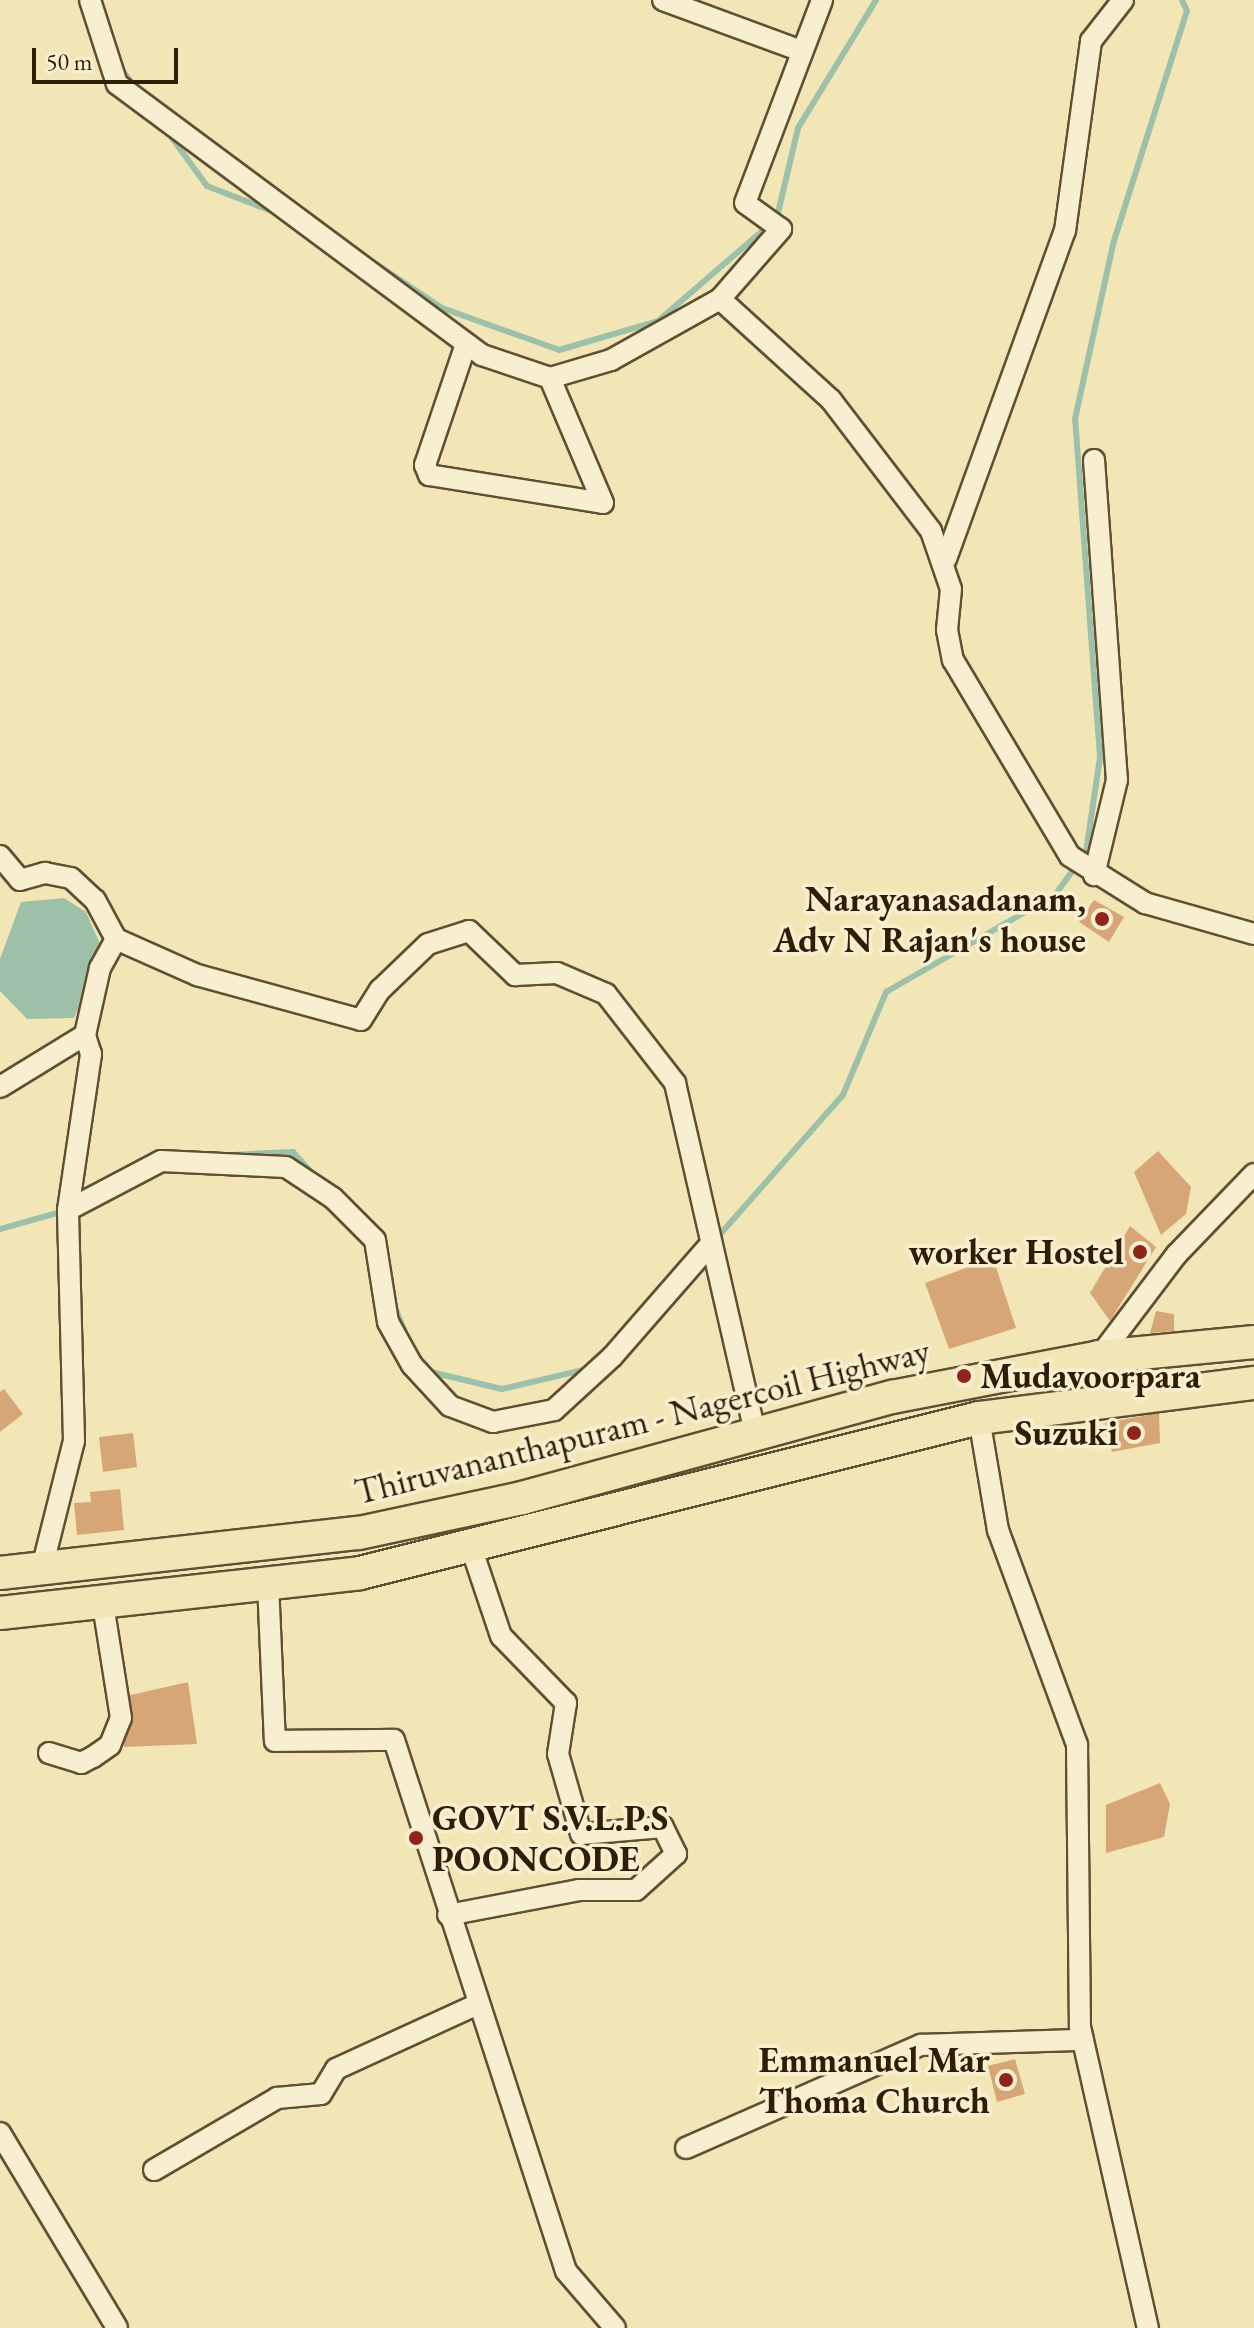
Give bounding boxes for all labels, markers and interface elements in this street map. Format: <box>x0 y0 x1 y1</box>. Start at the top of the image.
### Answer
scale bar <box>36 32 182 82</box>
text: 50 m <box>46 46 93 77</box>
place label: Narayanasadanam, Adv N Rajan's house <box>773 876 1086 961</box>
marker: Narayanasadanam, Adv N Rajan's house <box>1093 910 1111 928</box>
place label: worker Hostel <box>908 1230 1124 1274</box>
marker: worker Hostel <box>1131 1243 1149 1261</box>
street label: Thiruvananthapuram - Nagercoil Highway <box>350 1329 934 1513</box>
place label: Mudavoorpara <box>980 1354 1201 1398</box>
marker: Mudavoorpara <box>955 1367 973 1385</box>
place label: Suzuki <box>1015 1411 1118 1455</box>
marker: Suzuki <box>1125 1424 1143 1442</box>
place label: GOVT S.V.L.P.S POONCODE <box>432 1795 669 1880</box>
marker: GOVT S.V.L.P.S POONCODE <box>407 1829 425 1847</box>
place label: Emmanuel Mar Thoma Church <box>758 2037 990 2122</box>
marker: Emmanuel Mar Thoma Church <box>997 2071 1015 2089</box>

